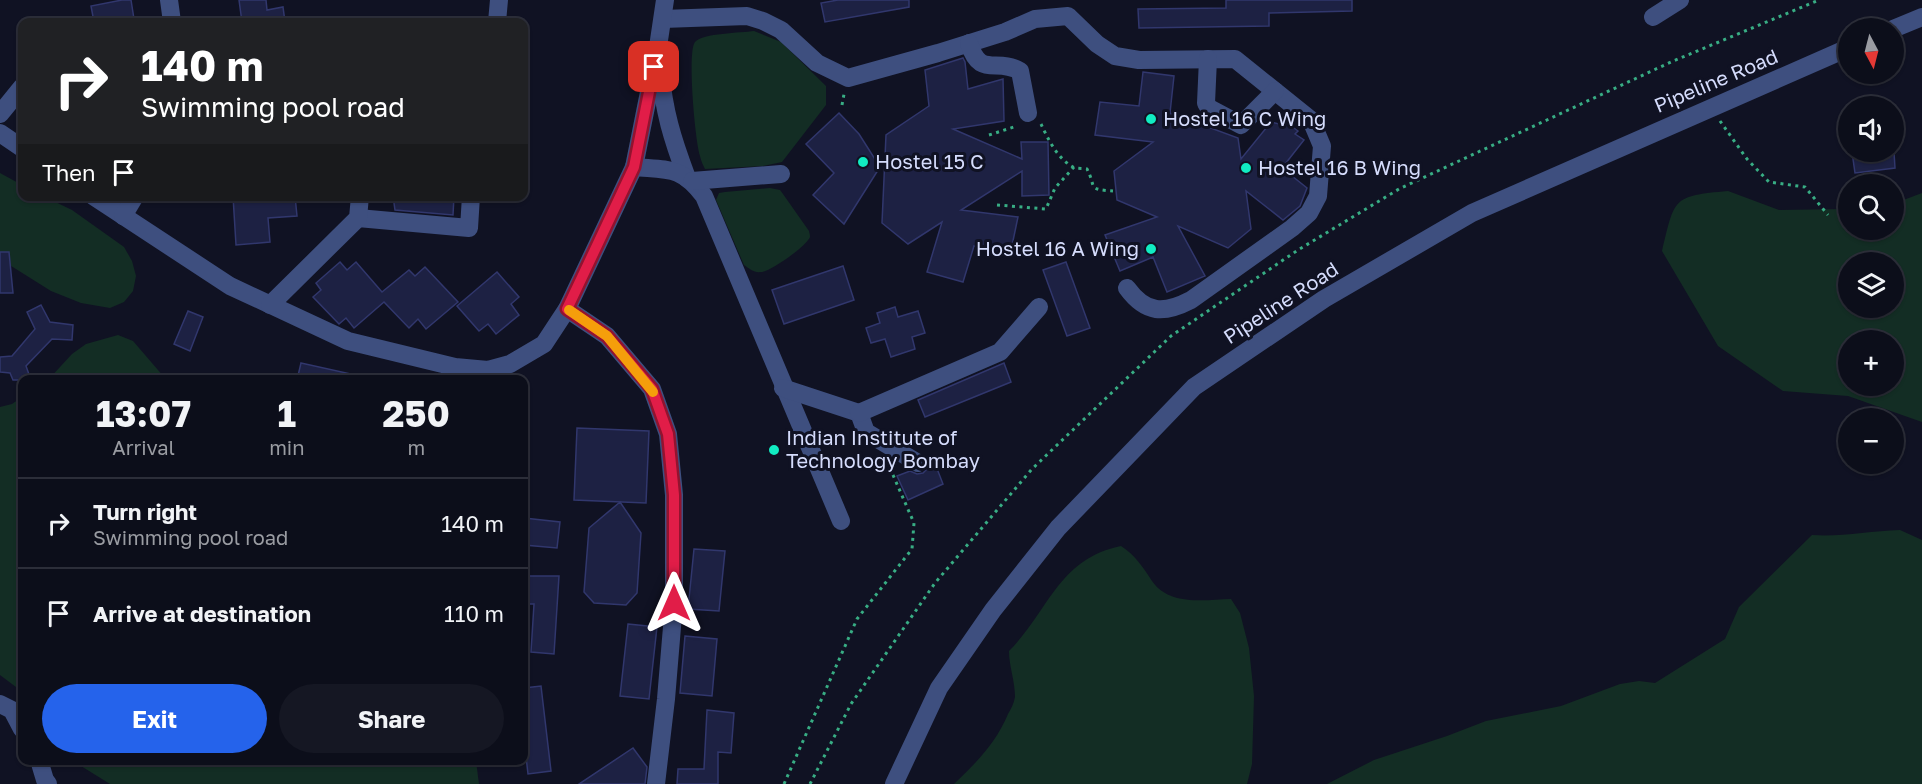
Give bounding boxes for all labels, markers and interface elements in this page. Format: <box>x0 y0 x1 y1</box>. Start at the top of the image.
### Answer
north arrow <box>1838 18 1904 84</box>
map controls <box>1838 18 1904 474</box>
text: 140 m <box>141 40 263 90</box>
pin <box>628 41 679 92</box>
icon: right <box>42 42 120 120</box>
street label: Pipeline Road <box>1650 43 1781 117</box>
icon: arrive <box>637 50 670 83</box>
text: Swimming pool road <box>141 91 405 123</box>
button: sound <box>1838 96 1904 162</box>
place label: Hostel 16 C Wing <box>1163 106 1326 130</box>
marker: Hostel 16 C Wing <box>1144 112 1158 126</box>
place label: Hostel 15 C <box>875 149 984 173</box>
marker: Hostel 15 C <box>856 155 870 169</box>
place label: Hostel 16 B Wing <box>1258 155 1421 179</box>
icon: arrive <box>107 156 140 189</box>
text: Then <box>42 159 95 186</box>
marker: Hostel 16 B Wing <box>1239 161 1253 175</box>
button: search <box>1838 174 1904 240</box>
place label: Hostel 16 A Wing <box>976 236 1139 260</box>
marker: Hostel 16 A Wing <box>1144 242 1158 256</box>
button: layers <box>1838 252 1904 318</box>
street label: Pipeline Road <box>1219 256 1342 348</box>
button: + <box>1838 330 1904 396</box>
text: 13:07 <box>96 392 191 435</box>
text: 1 <box>278 392 296 435</box>
text: 250 <box>383 392 450 435</box>
button: − <box>1838 408 1904 474</box>
place label: Indian Institute of Technology Bombay <box>786 425 980 472</box>
text: Arrival <box>112 435 175 459</box>
text: min <box>269 435 305 459</box>
text: m <box>407 435 425 459</box>
marker: Indian Institute of Technology Bombay <box>767 443 781 457</box>
text: Turn right <box>93 498 197 525</box>
icon: right <box>42 507 75 540</box>
text: 140 m <box>441 510 504 537</box>
text: Swimming pool road <box>93 525 288 549</box>
position arrow <box>642 571 706 635</box>
icon: arrive <box>42 597 75 630</box>
text: Arrive at destination <box>93 600 311 627</box>
text: 110 m <box>444 600 504 627</box>
button: Exit <box>42 684 267 753</box>
button: Share <box>279 684 504 753</box>

